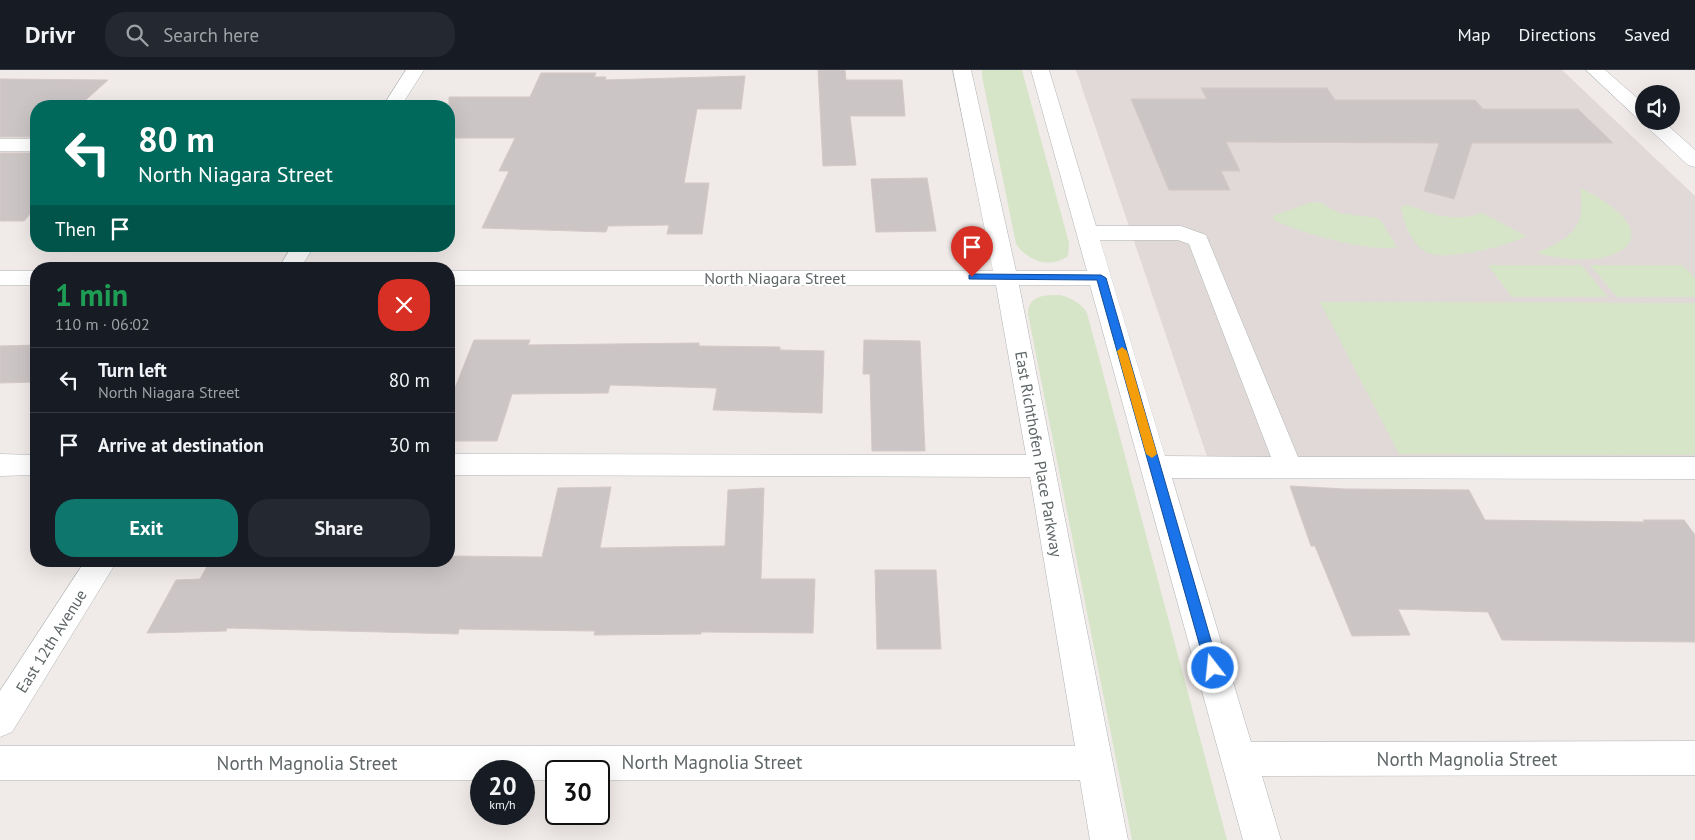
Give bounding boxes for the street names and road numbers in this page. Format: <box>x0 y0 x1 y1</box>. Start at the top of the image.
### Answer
street label: North Niagara Street <box>704 268 846 288</box>
street label: East Richthofen Place Parkway <box>1011 349 1067 559</box>
street label: East 12th Avenue <box>11 586 91 696</box>
street label: North Magnolia Street <box>1377 747 1558 771</box>
street label: North Magnolia Street <box>622 750 803 774</box>
street label: North Magnolia Street <box>217 751 398 775</box>

